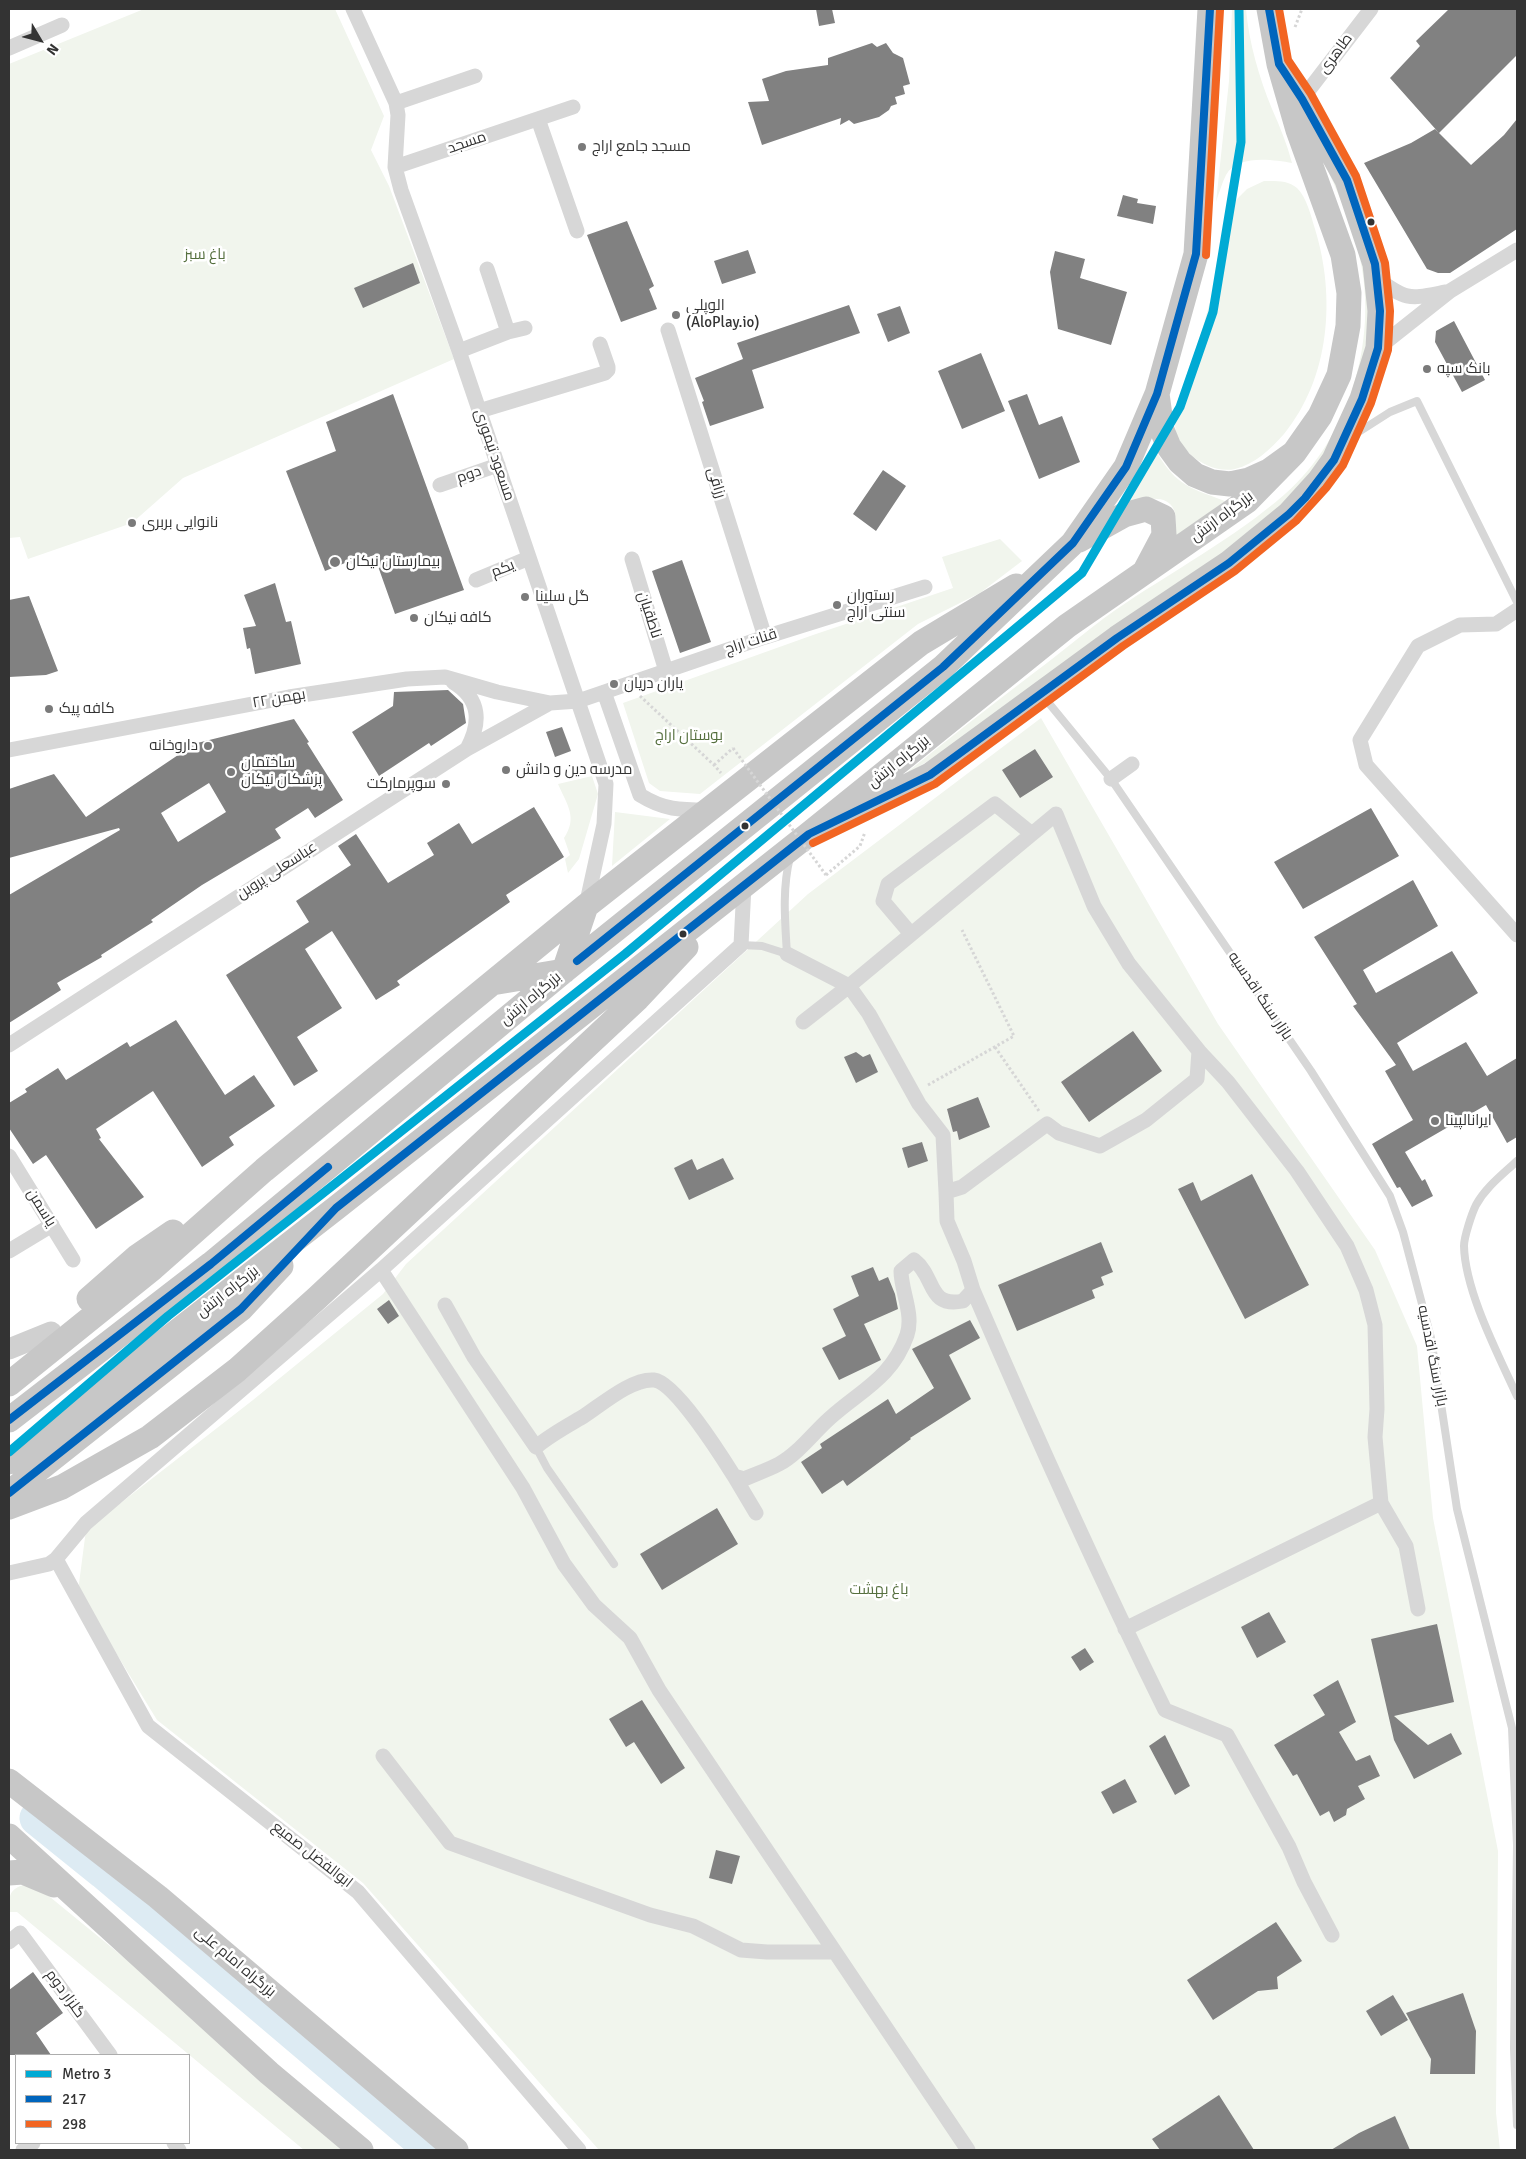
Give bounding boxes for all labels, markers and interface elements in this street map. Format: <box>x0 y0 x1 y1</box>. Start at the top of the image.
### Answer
north arrow <box>15 15 65 65</box>
street label: طاهری <box>1315 30 1357 78</box>
text: N <box>43 40 62 58</box>
street label: مسجد <box>445 128 489 158</box>
place label: مسجد جامع اراج <box>592 138 691 156</box>
marker: مسجد جامع اراج <box>576 141 588 153</box>
unlabelled marker <box>1366 217 1376 227</box>
park label: باغ سبز <box>184 246 226 264</box>
place label: الوپلی (AloPlay.io) <box>686 297 759 332</box>
marker: الوپلی (AloPlay.io) <box>670 309 682 321</box>
place label: بانک سپه <box>1437 360 1490 378</box>
marker: بانک سپه <box>1421 363 1433 375</box>
street label: مسعود تیموری <box>470 407 518 503</box>
street label: دوم <box>454 462 484 488</box>
street label: رزاقی <box>703 465 729 501</box>
street label: بزرگراه ارتش <box>1187 488 1257 546</box>
place label: نانوایی بربری <box>142 514 218 532</box>
marker: نانوایی بربری <box>126 517 138 529</box>
place label: بیمارستان نیکان <box>346 553 440 571</box>
marker: بیمارستان نیکان <box>328 555 342 569</box>
street label: یکم <box>489 556 517 582</box>
place label: رستوران سنتی آراج <box>847 587 905 622</box>
place label: گل سلینا <box>535 588 589 606</box>
street label: ناطقیان <box>633 589 665 641</box>
marker: گل سلینا <box>519 591 531 603</box>
marker: رستوران سنتی آراج <box>831 599 843 611</box>
place label: کافه نیکان <box>424 609 492 627</box>
marker: کافه نیکان <box>408 612 420 624</box>
street label: قنات اراج <box>723 625 779 659</box>
place label: یاران دریان <box>624 675 683 693</box>
marker: یاران دریان <box>608 678 620 690</box>
street label: ۲۲ بهمن <box>251 685 307 713</box>
place label: کافه پیک <box>59 700 115 718</box>
marker: کافه پیک <box>43 703 55 715</box>
park label: بوستان اراج <box>655 727 723 745</box>
street label: بزرگراه ارتش <box>865 732 933 792</box>
place label: داروخانه <box>149 737 198 755</box>
marker: داروخانه <box>202 740 214 752</box>
place label: ساختمان پزشکان نیکان <box>241 754 322 789</box>
place label: مدرسه دین و دانش <box>516 761 632 779</box>
marker: مدرسه دین و دانش <box>500 764 512 776</box>
marker: ساختمان پزشکان نیکان <box>225 766 237 778</box>
place label: سوپرمارکت <box>367 775 436 793</box>
marker: سوپرمارکت <box>440 778 452 790</box>
unlabelled marker <box>740 821 750 831</box>
street label: عباسعلی پروین <box>234 838 320 904</box>
unlabelled marker <box>678 929 688 939</box>
street label: بازار سنگ اقدسیه <box>1224 948 1296 1044</box>
street label: بزرگراه ارتش <box>497 968 565 1030</box>
place label: ایرانالپینا <box>1445 1112 1492 1130</box>
marker: ایرانالپینا <box>1429 1115 1441 1127</box>
street label: یاسمن <box>22 1186 60 1230</box>
street label: بزرگراه ارتش <box>193 1262 263 1322</box>
street label: بازار سنگ اقدسیه <box>1413 1304 1451 1408</box>
park label: باغ بهشت <box>849 1581 909 1599</box>
street label: ابوالفضل صمیع <box>268 1818 356 1892</box>
street label: بزرگراه امام علی <box>191 1923 279 2001</box>
street label: گلزار دوم <box>41 1966 89 2022</box>
legend <box>15 2054 190 2144</box>
text: Metro 3 <box>62 2065 111 2083</box>
text: 217 <box>62 2090 86 2108</box>
text: 298 <box>62 2115 86 2133</box>

